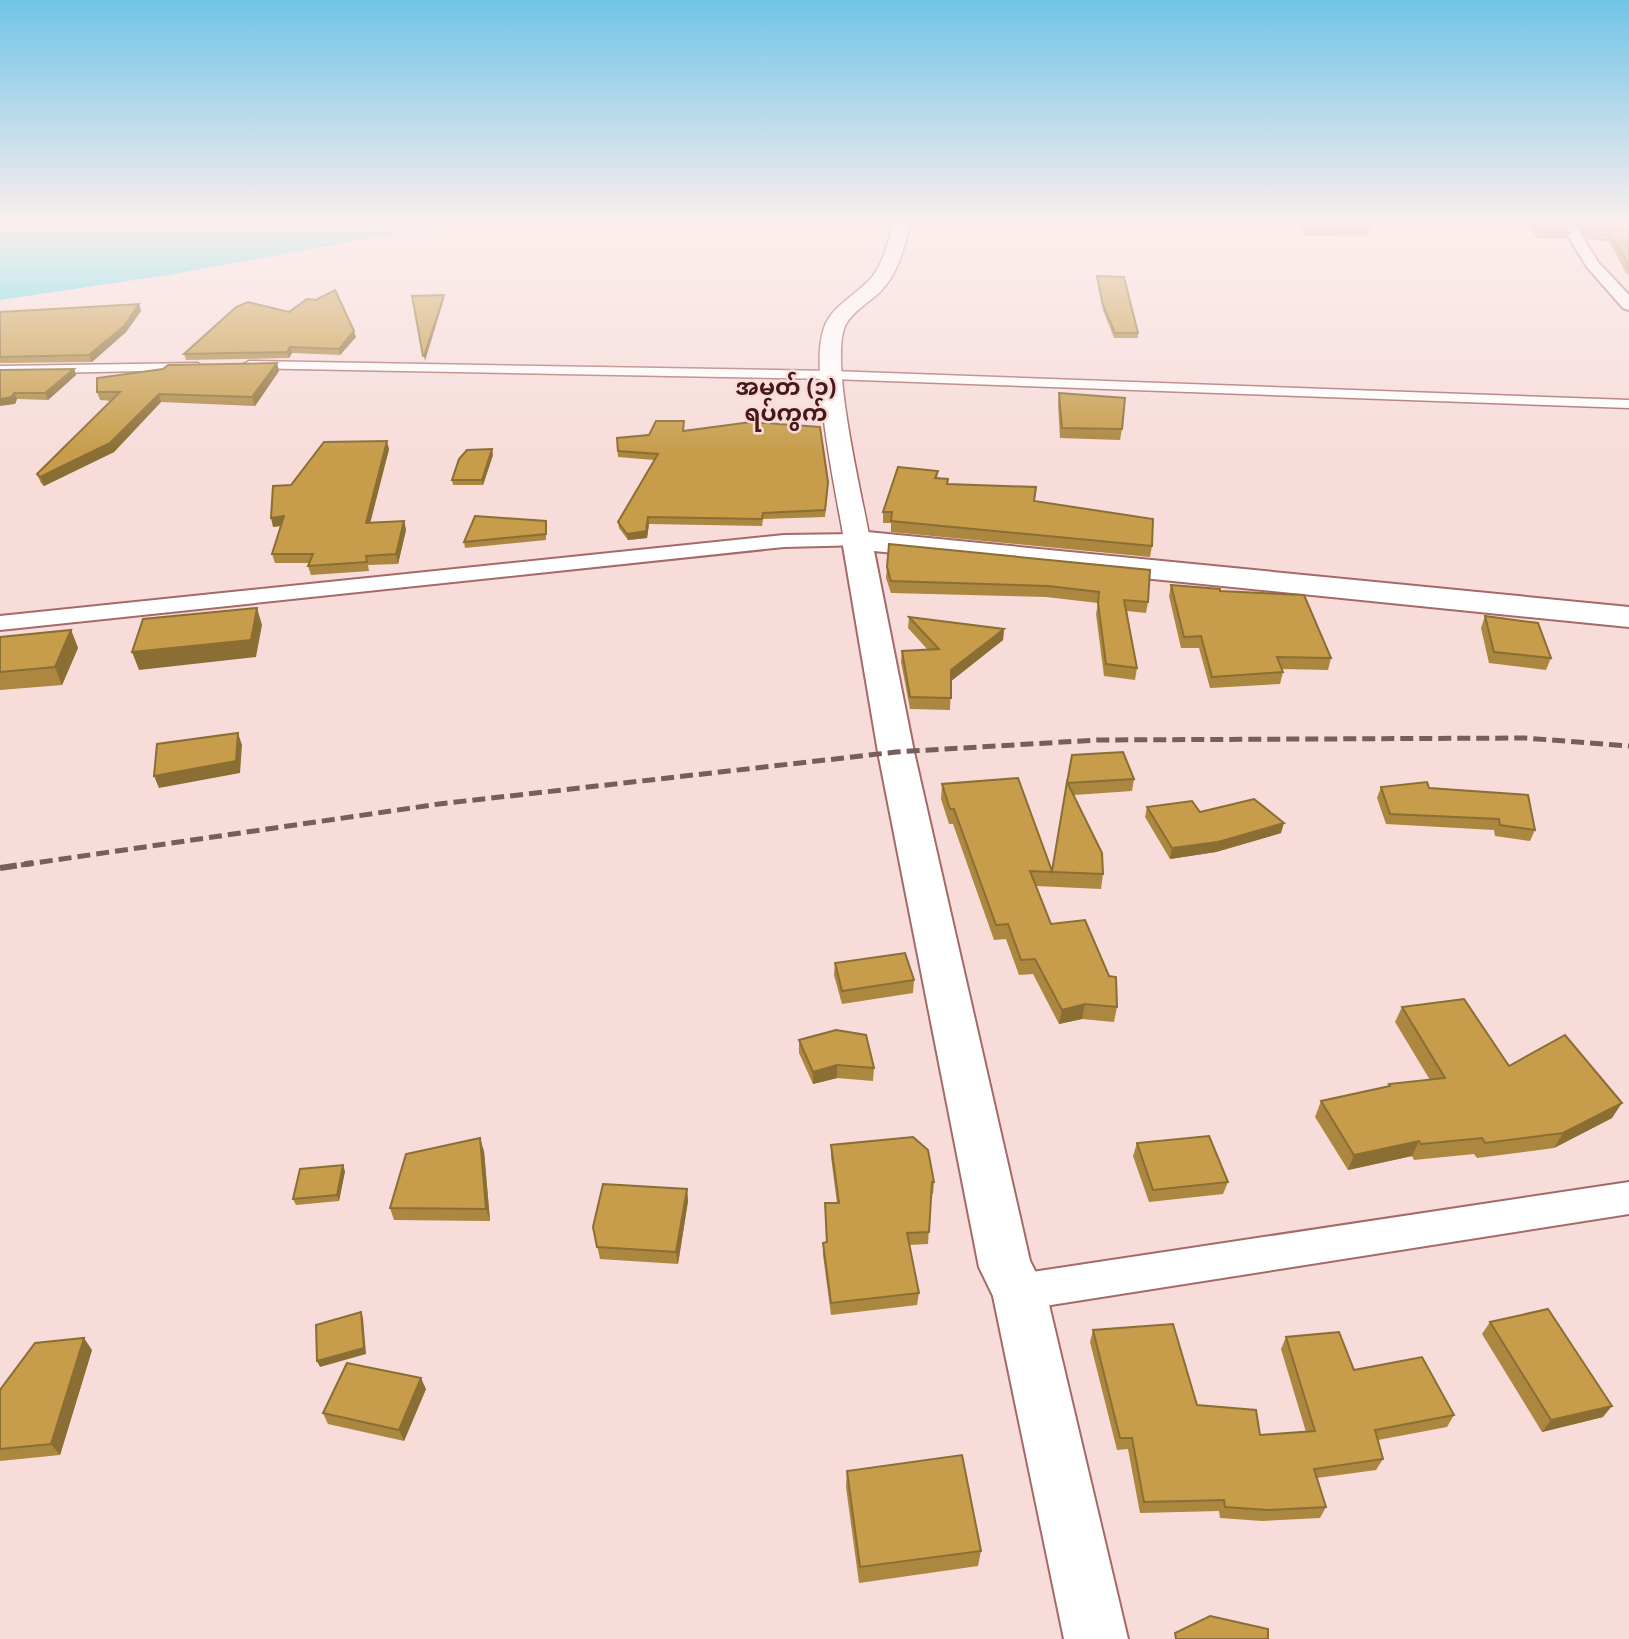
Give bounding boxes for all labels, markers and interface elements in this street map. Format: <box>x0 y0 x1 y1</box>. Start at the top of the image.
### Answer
district label: အမှတ် (၁) ရပ်ကွက် <box>736 370 836 432</box>

